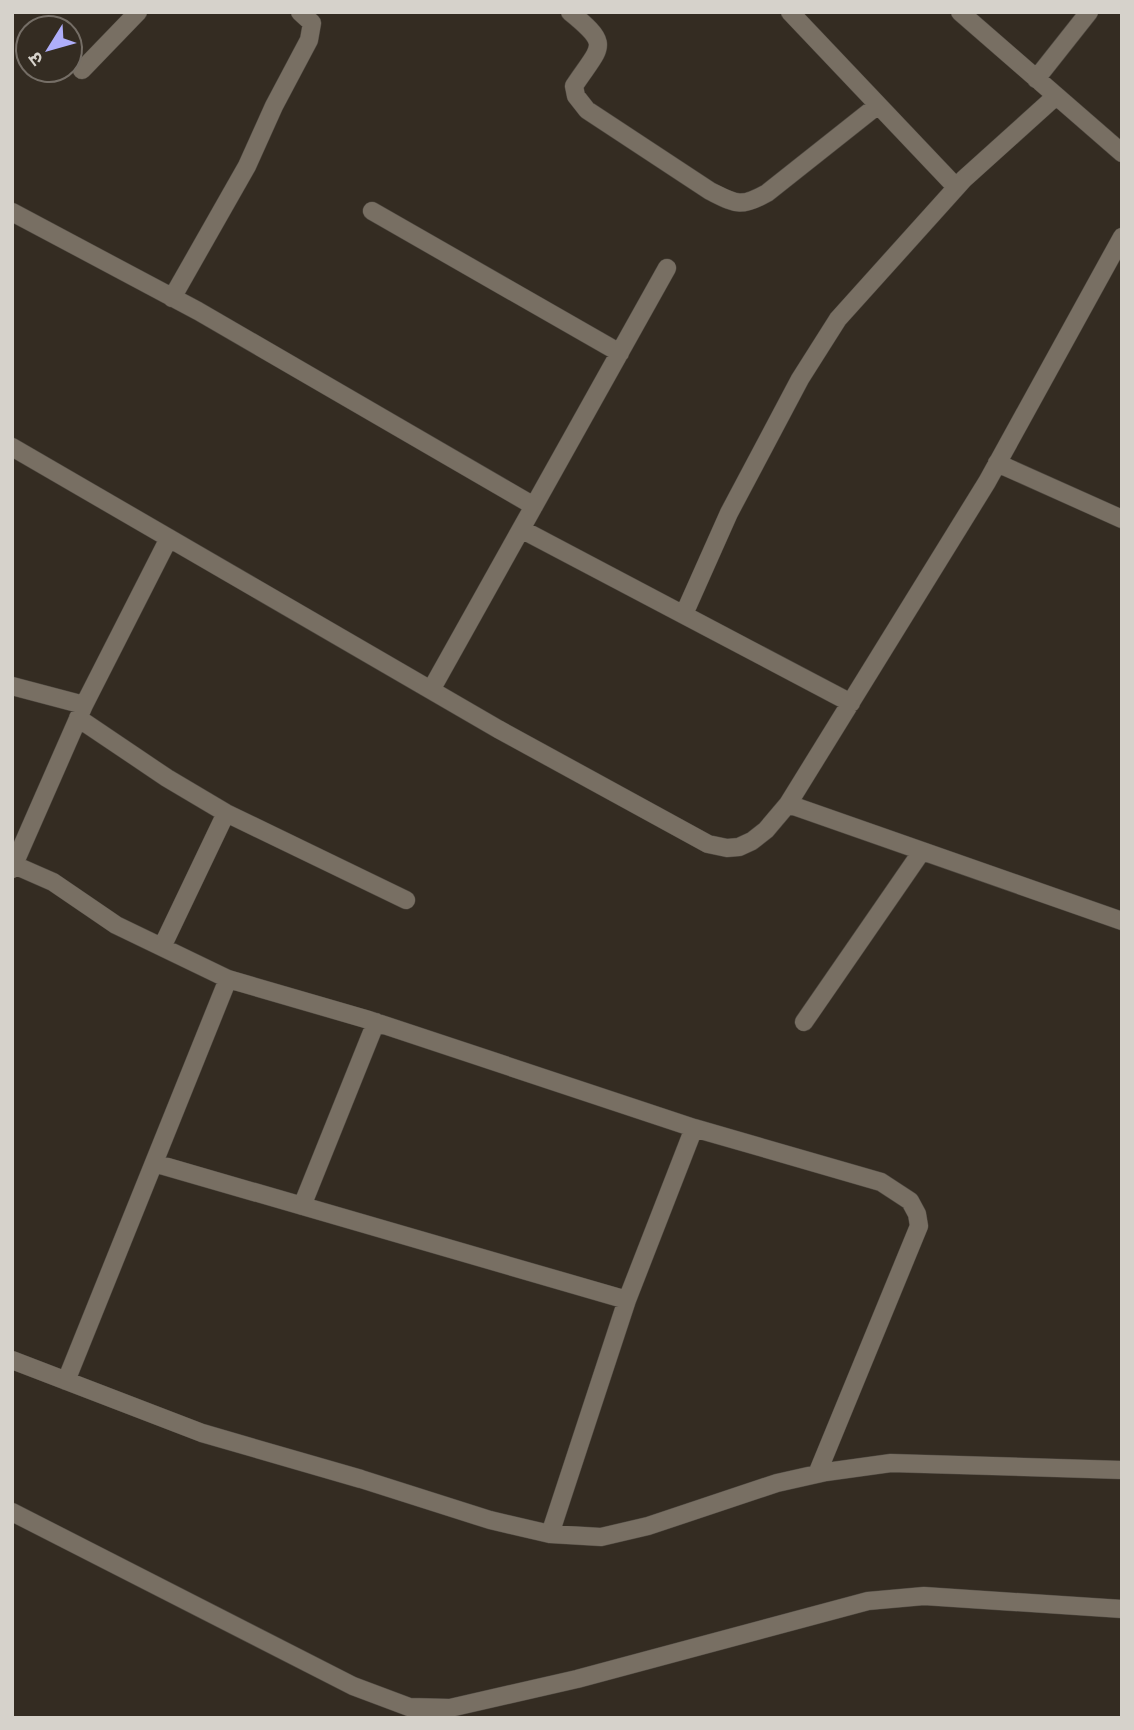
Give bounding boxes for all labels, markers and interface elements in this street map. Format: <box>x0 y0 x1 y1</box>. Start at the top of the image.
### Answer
north arrow <box>14 14 84 84</box>
text: उ <box>24 47 48 70</box>

